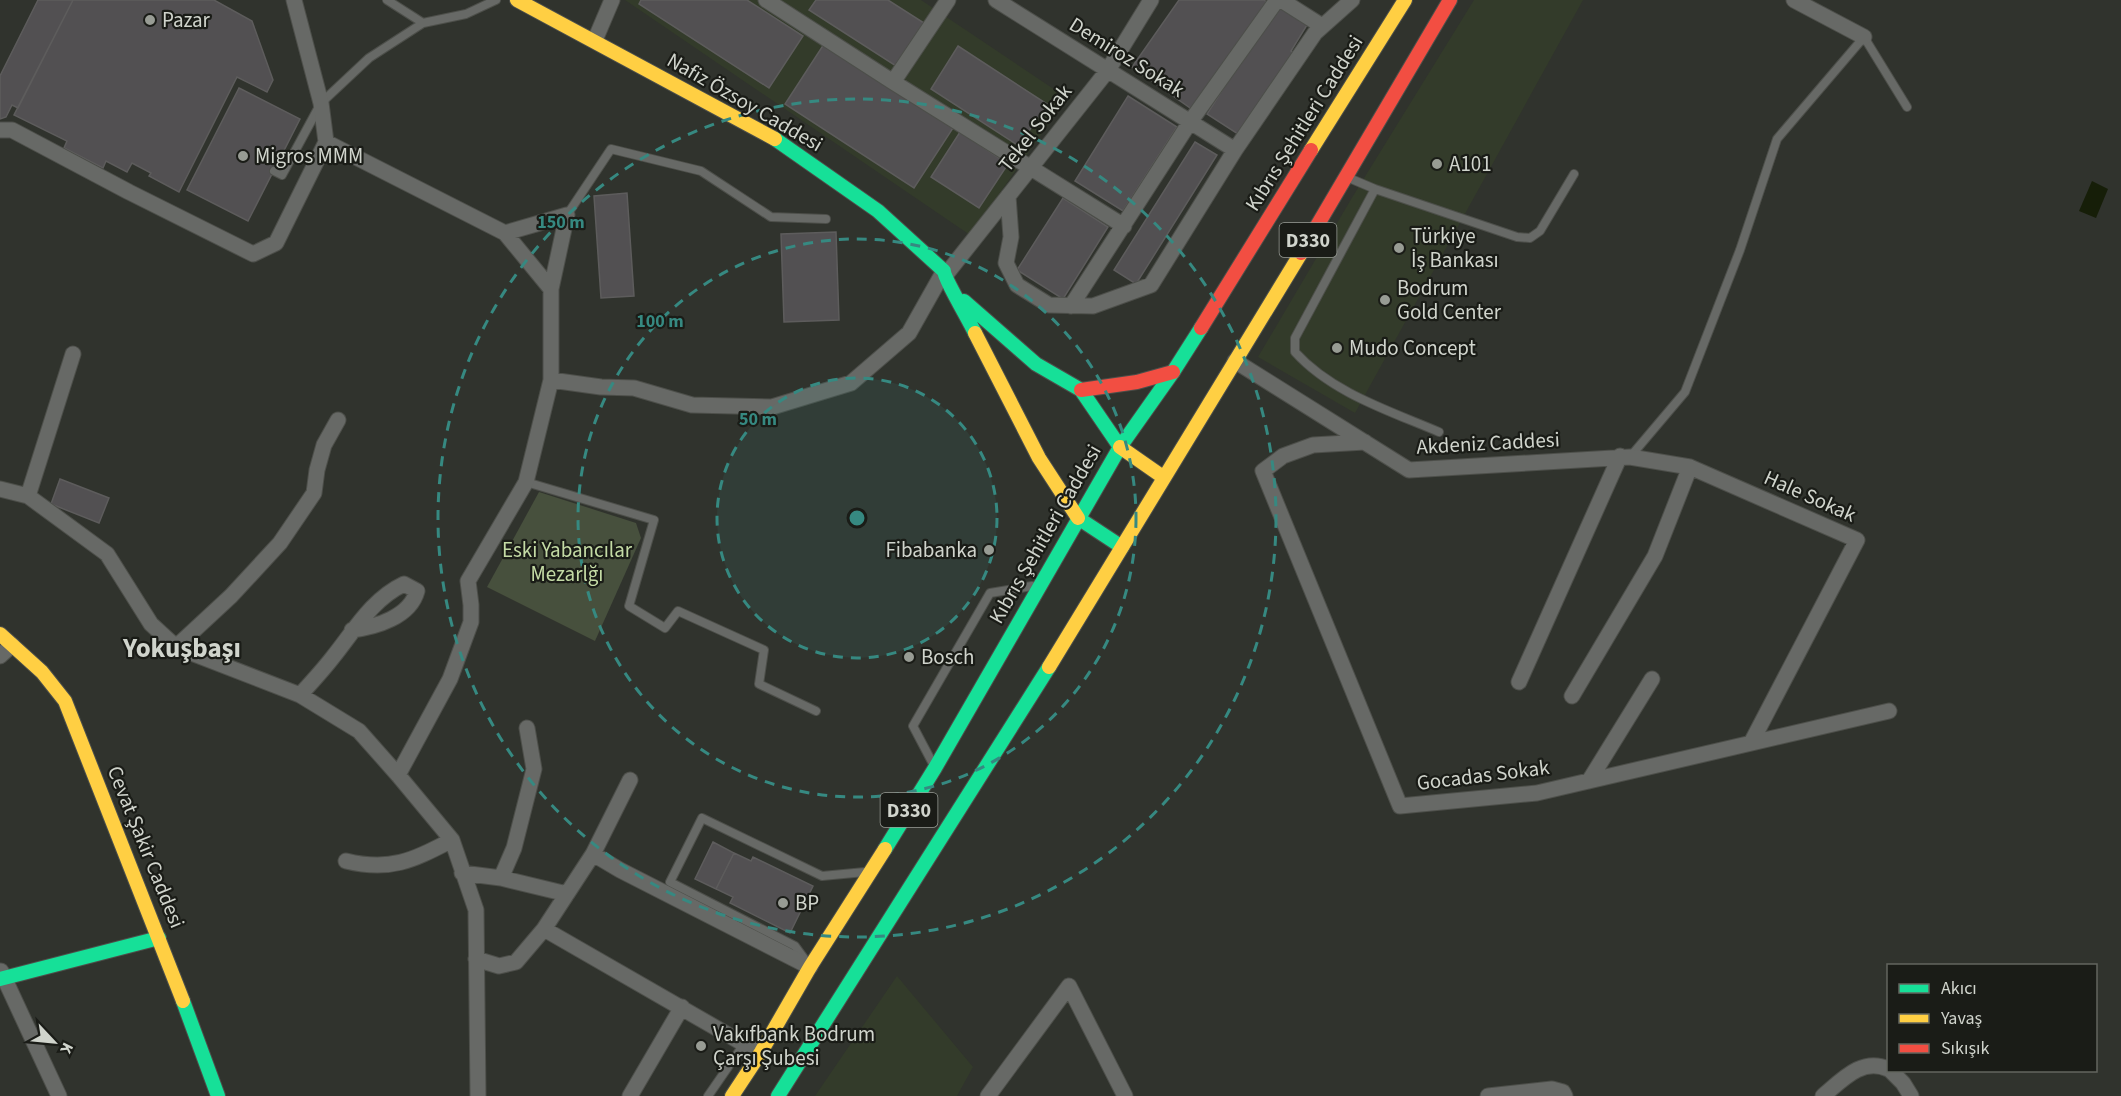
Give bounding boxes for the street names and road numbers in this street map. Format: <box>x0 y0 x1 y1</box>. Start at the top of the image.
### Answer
street label: Demiroz Sokak <box>1063 10 1191 105</box>
street label: Kıbrıs Şehitleri Caddesi <box>1238 29 1370 217</box>
street label: Nafiz Özsoy Caddesi <box>661 45 829 159</box>
street label: Tekel Sokak <box>991 77 1079 178</box>
road number: D330 <box>1280 223 1336 257</box>
street label: Akdeniz Caddesi <box>1416 424 1560 462</box>
street label: Kıbrıs Şehitleri Caddesi <box>981 439 1109 629</box>
street label: Hale Sokak <box>1759 462 1861 530</box>
street label: Gocadas Sokak <box>1415 752 1552 798</box>
street label: Cevat Şakir Caddesi <box>100 761 192 933</box>
road number: D330 <box>880 793 938 827</box>

